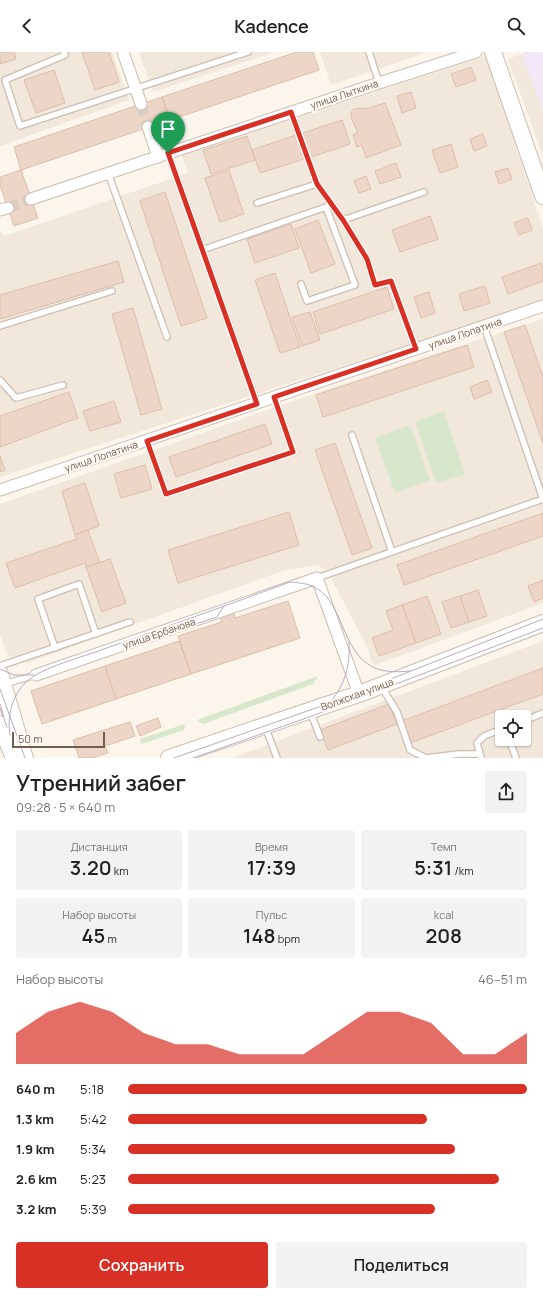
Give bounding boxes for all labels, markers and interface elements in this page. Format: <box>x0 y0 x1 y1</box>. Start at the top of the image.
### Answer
text: Kadence <box>234 14 309 38</box>
icon: back <box>16 15 38 37</box>
icon: search <box>505 15 527 37</box>
street label: улица Лыткина <box>308 76 380 112</box>
pin <box>151 112 185 153</box>
icon: arrive <box>157 118 179 140</box>
street label: улица Лопатина <box>426 314 504 352</box>
street label: улица Лопатина <box>62 437 140 475</box>
street label: улица Ербанова <box>121 614 197 652</box>
street label: Волжская улица <box>319 674 395 714</box>
map controls <box>495 710 531 746</box>
button: locate <box>495 710 531 746</box>
scale bar <box>12 730 105 749</box>
text: 50 m <box>18 731 43 746</box>
text: Утренний забег <box>16 768 186 798</box>
button: share <box>485 771 527 813</box>
text: 09:28 · 5 × 640 m <box>16 798 115 816</box>
text: Дистанция <box>70 839 128 854</box>
text: Время <box>255 839 288 854</box>
text: Темп <box>431 839 457 854</box>
text: 3.20 <box>70 854 112 881</box>
text: 17:39 <box>247 854 296 881</box>
text: 5:31 <box>414 854 452 881</box>
text: km <box>112 863 129 878</box>
text: /km <box>452 863 474 878</box>
text: Набор высоты <box>62 907 136 922</box>
text: Пульс <box>256 907 287 922</box>
text: kcal <box>434 907 454 922</box>
text: 45 <box>82 922 105 949</box>
text: 148 <box>243 922 275 949</box>
text: 208 <box>426 922 462 949</box>
text: m <box>105 931 117 946</box>
text: bpm <box>275 931 300 946</box>
text: Набор высоты <box>16 970 103 988</box>
text: 46–51 m <box>478 970 527 988</box>
text: 640 m <box>16 1080 55 1098</box>
text: 5:18 <box>80 1080 104 1098</box>
text: 1.3 km <box>16 1110 54 1128</box>
text: 5:42 <box>80 1110 106 1128</box>
text: 1.9 km <box>16 1140 54 1158</box>
text: 5:34 <box>80 1140 106 1158</box>
text: 2.6 km <box>16 1170 57 1188</box>
text: 5:23 <box>80 1170 106 1188</box>
text: 3.2 km <box>16 1200 57 1218</box>
text: 5:39 <box>80 1200 107 1218</box>
button: Сохранить <box>16 1242 268 1288</box>
button: Поделиться <box>276 1242 527 1288</box>

